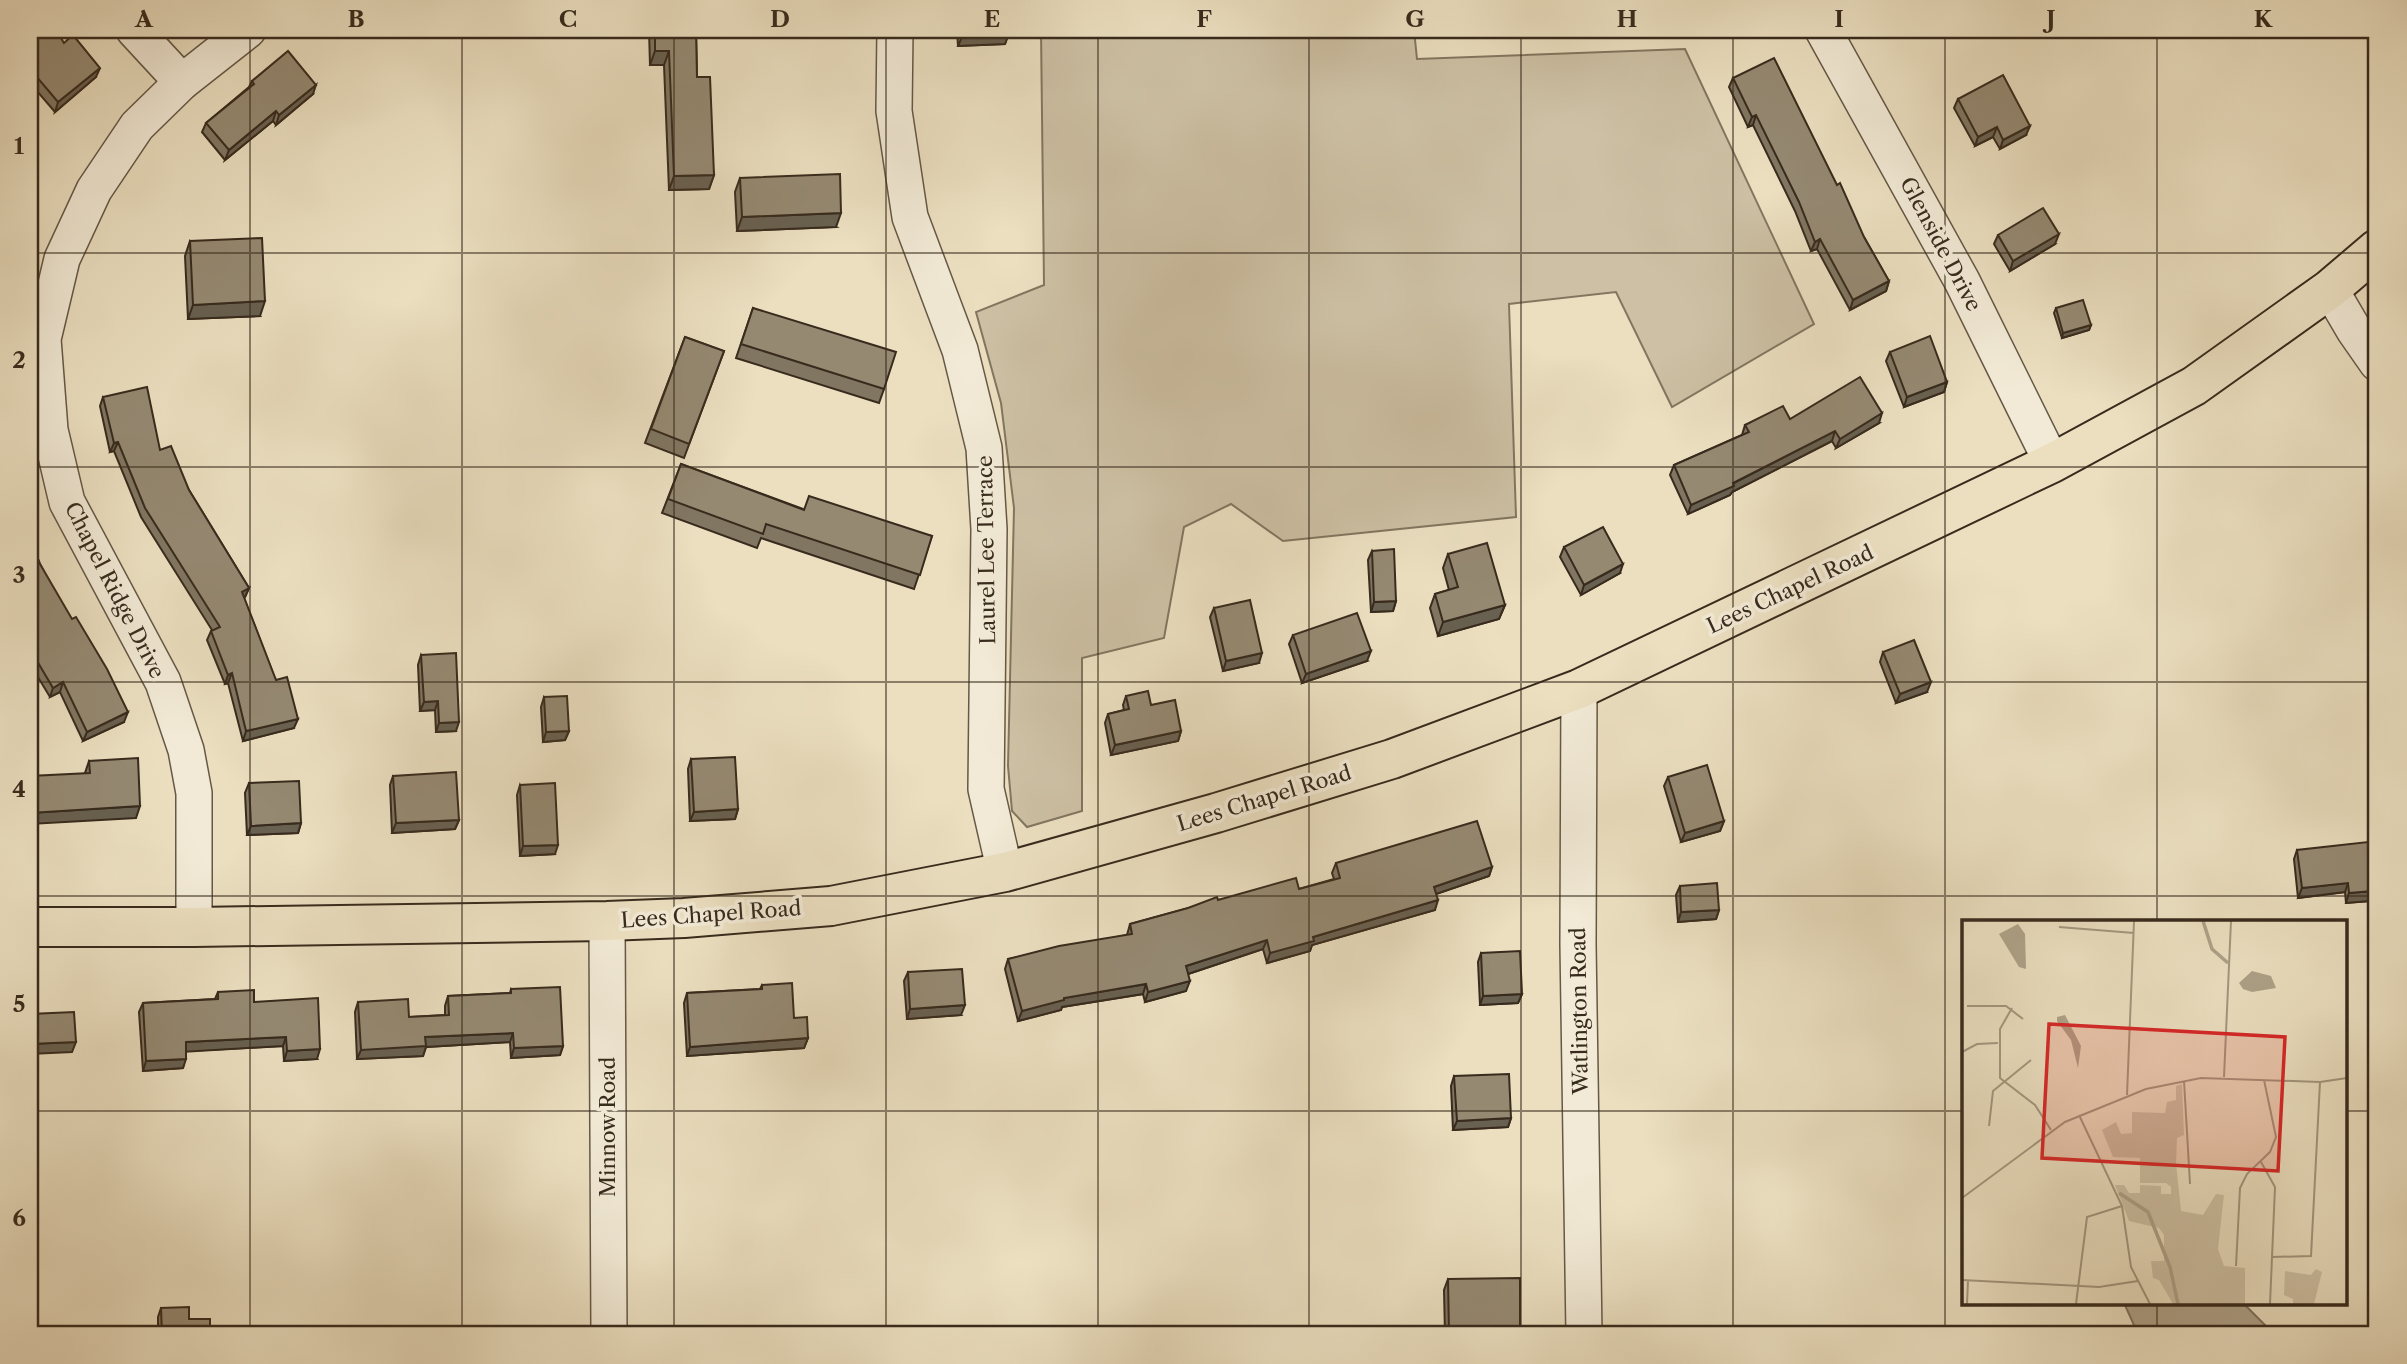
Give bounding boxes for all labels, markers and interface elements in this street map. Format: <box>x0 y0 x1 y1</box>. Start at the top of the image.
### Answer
text: A <box>134 5 154 33</box>
text: B <box>347 5 365 33</box>
text: C <box>559 5 577 33</box>
text: D <box>770 5 790 33</box>
text: E <box>984 5 1000 33</box>
text: F <box>1196 5 1212 33</box>
text: G <box>1405 5 1425 33</box>
text: H <box>1617 5 1638 33</box>
text: I <box>1834 5 1844 33</box>
text: J <box>2042 5 2056 33</box>
text: K <box>2254 5 2273 33</box>
text: 1 <box>14 132 25 160</box>
street label: Glenside Drive <box>1895 173 1987 315</box>
text: 2 <box>12 346 26 374</box>
street label: Laurel Lee Terrace <box>972 455 1000 645</box>
street label: Chapel Ridge Drive <box>60 498 170 682</box>
street label: Lees Chapel Road <box>1703 539 1877 639</box>
text: 3 <box>13 561 26 589</box>
street label: Lees Chapel Road <box>1174 760 1354 836</box>
text: 4 <box>12 775 26 803</box>
street label: Lees Chapel Road <box>620 895 802 933</box>
inset map <box>1962 920 2348 1304</box>
street label: Watlington Road <box>1565 927 1593 1096</box>
text: 5 <box>13 990 25 1018</box>
street label: Minnow Road <box>595 1057 620 1197</box>
text: 6 <box>12 1204 26 1232</box>

